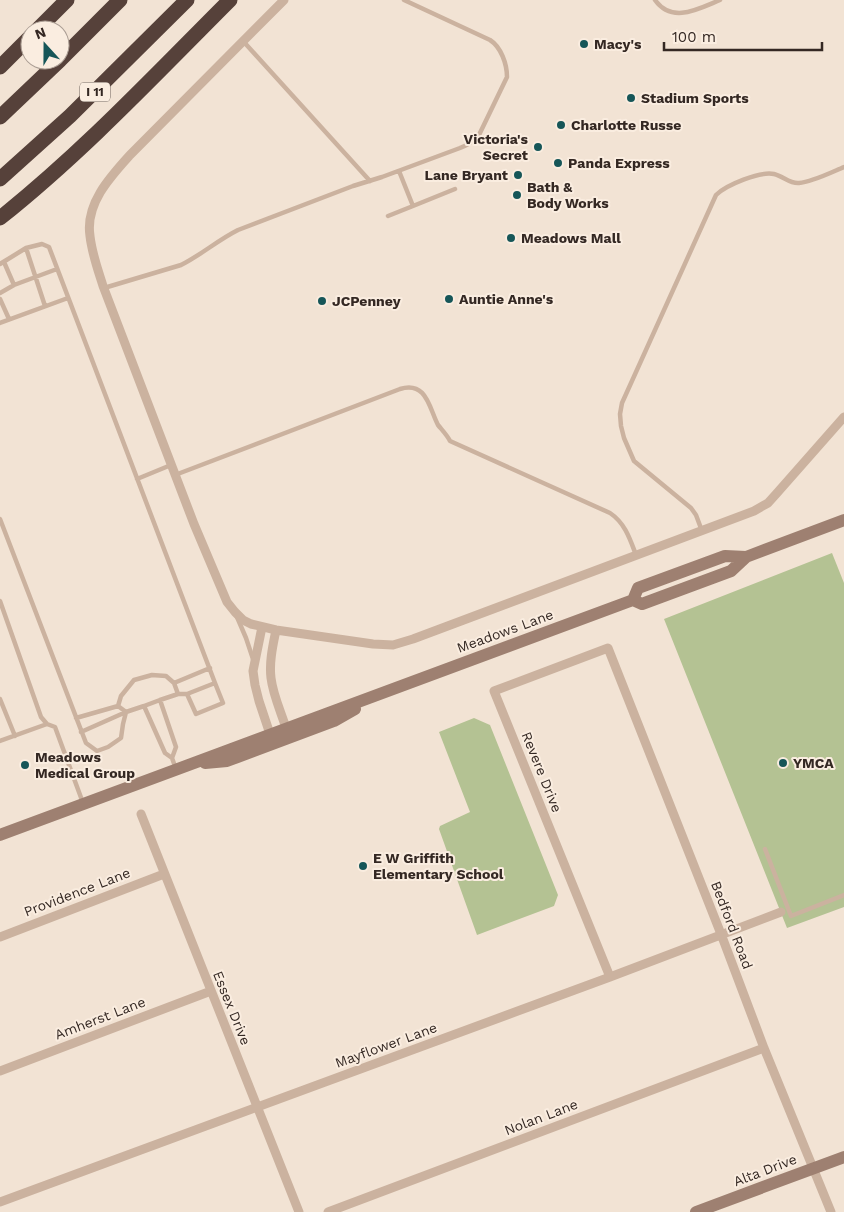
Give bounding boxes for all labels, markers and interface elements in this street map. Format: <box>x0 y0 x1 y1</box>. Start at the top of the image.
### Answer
north arrow <box>20 20 70 70</box>
scale bar <box>664 20 822 52</box>
text: N <box>33 24 48 42</box>
text: 100 m <box>672 28 716 46</box>
place label: Macy's <box>594 36 642 52</box>
marker: Macy's <box>578 38 590 50</box>
road number: I 11 <box>80 82 110 101</box>
place label: Stadium Sports <box>641 90 749 106</box>
marker: Stadium Sports <box>625 92 637 104</box>
place label: Charlotte Russe <box>571 117 681 133</box>
marker: Charlotte Russe <box>555 119 567 131</box>
place label: Victoria's Secret <box>464 131 529 163</box>
marker: Victoria's Secret <box>532 141 544 153</box>
place label: Panda Express <box>568 155 670 171</box>
marker: Panda Express <box>552 157 564 169</box>
place label: Lane Bryant <box>424 167 508 183</box>
marker: Lane Bryant <box>512 169 524 181</box>
place label: Bath & Body Works <box>527 179 609 211</box>
marker: Bath & Body Works <box>511 189 523 201</box>
place label: Meadows Mall <box>521 230 621 246</box>
marker: Meadows Mall <box>505 232 517 244</box>
place label: Auntie Anne's <box>459 291 554 307</box>
place label: JCPenney <box>332 293 401 309</box>
marker: Auntie Anne's <box>443 293 455 305</box>
marker: JCPenney <box>316 295 328 307</box>
street label: Meadows Lane <box>455 606 555 656</box>
street label: Revere Drive <box>519 729 565 815</box>
place label: Meadows Medical Group <box>35 749 135 781</box>
place label: YMCA <box>793 755 834 771</box>
marker: YMCA <box>777 757 789 769</box>
marker: Meadows Medical Group <box>19 759 31 771</box>
place label: E W Griffith Elementary School <box>373 850 504 882</box>
marker: E W Griffith Elementary School <box>357 860 369 872</box>
street label: Providence Lane <box>22 864 132 920</box>
street label: Bedford Road <box>708 879 756 971</box>
street label: Essex Drive <box>210 969 254 1047</box>
street label: Amherst Lane <box>52 993 148 1043</box>
street label: Mayflower Lane <box>333 1019 439 1071</box>
street label: Nolan Lane <box>502 1096 580 1138</box>
street label: Alta Drive <box>731 1151 799 1189</box>

